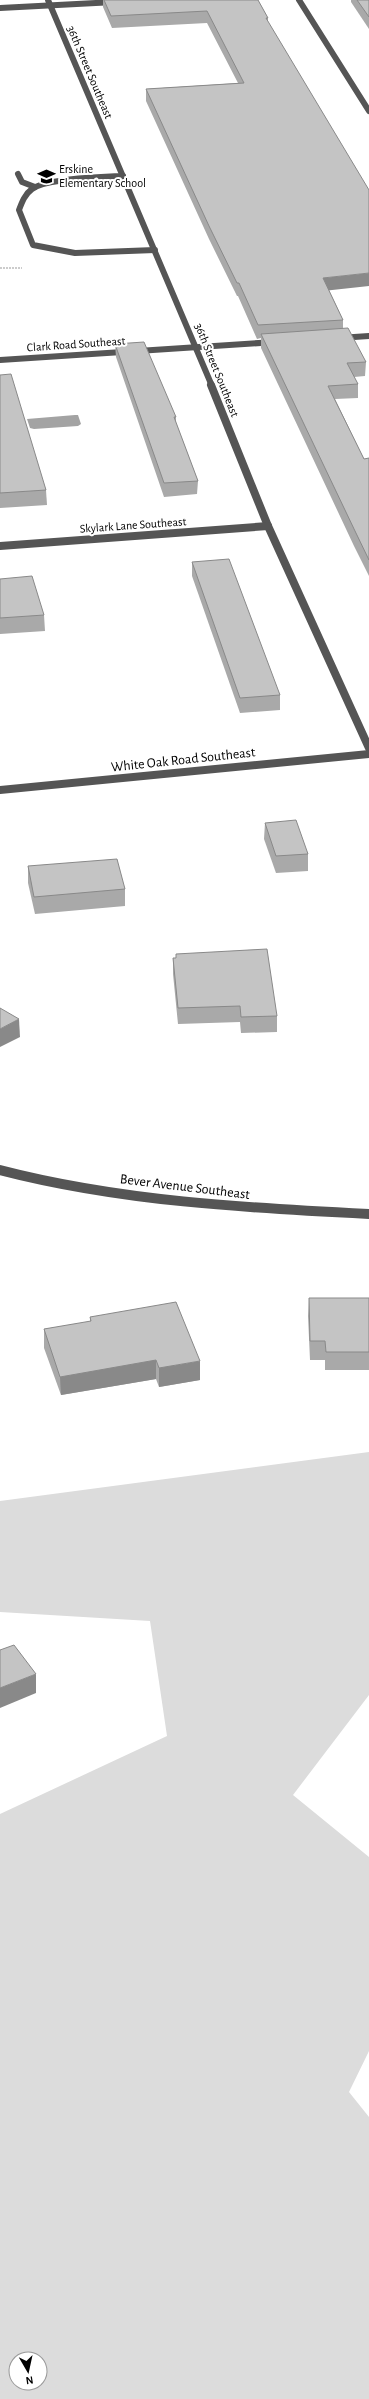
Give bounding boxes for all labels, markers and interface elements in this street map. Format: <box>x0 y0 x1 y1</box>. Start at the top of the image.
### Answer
street label: 36th Street Southeast <box>65 24 115 120</box>
place label: Erskine Elementary School <box>59 163 146 190</box>
school or university icon: Erskine Elementary School <box>36 166 56 186</box>
street label: 36th Street Southeast <box>193 322 241 419</box>
street label: Clark Road Southeast <box>26 335 126 353</box>
street label: Skylark Lane Southeast <box>79 515 187 536</box>
street label: White Oak Road Southeast <box>110 745 256 775</box>
street label: Bever Avenue Southeast <box>119 1172 251 1202</box>
north arrow <box>8 2351 48 2391</box>
text: N <box>25 2374 34 2386</box>

